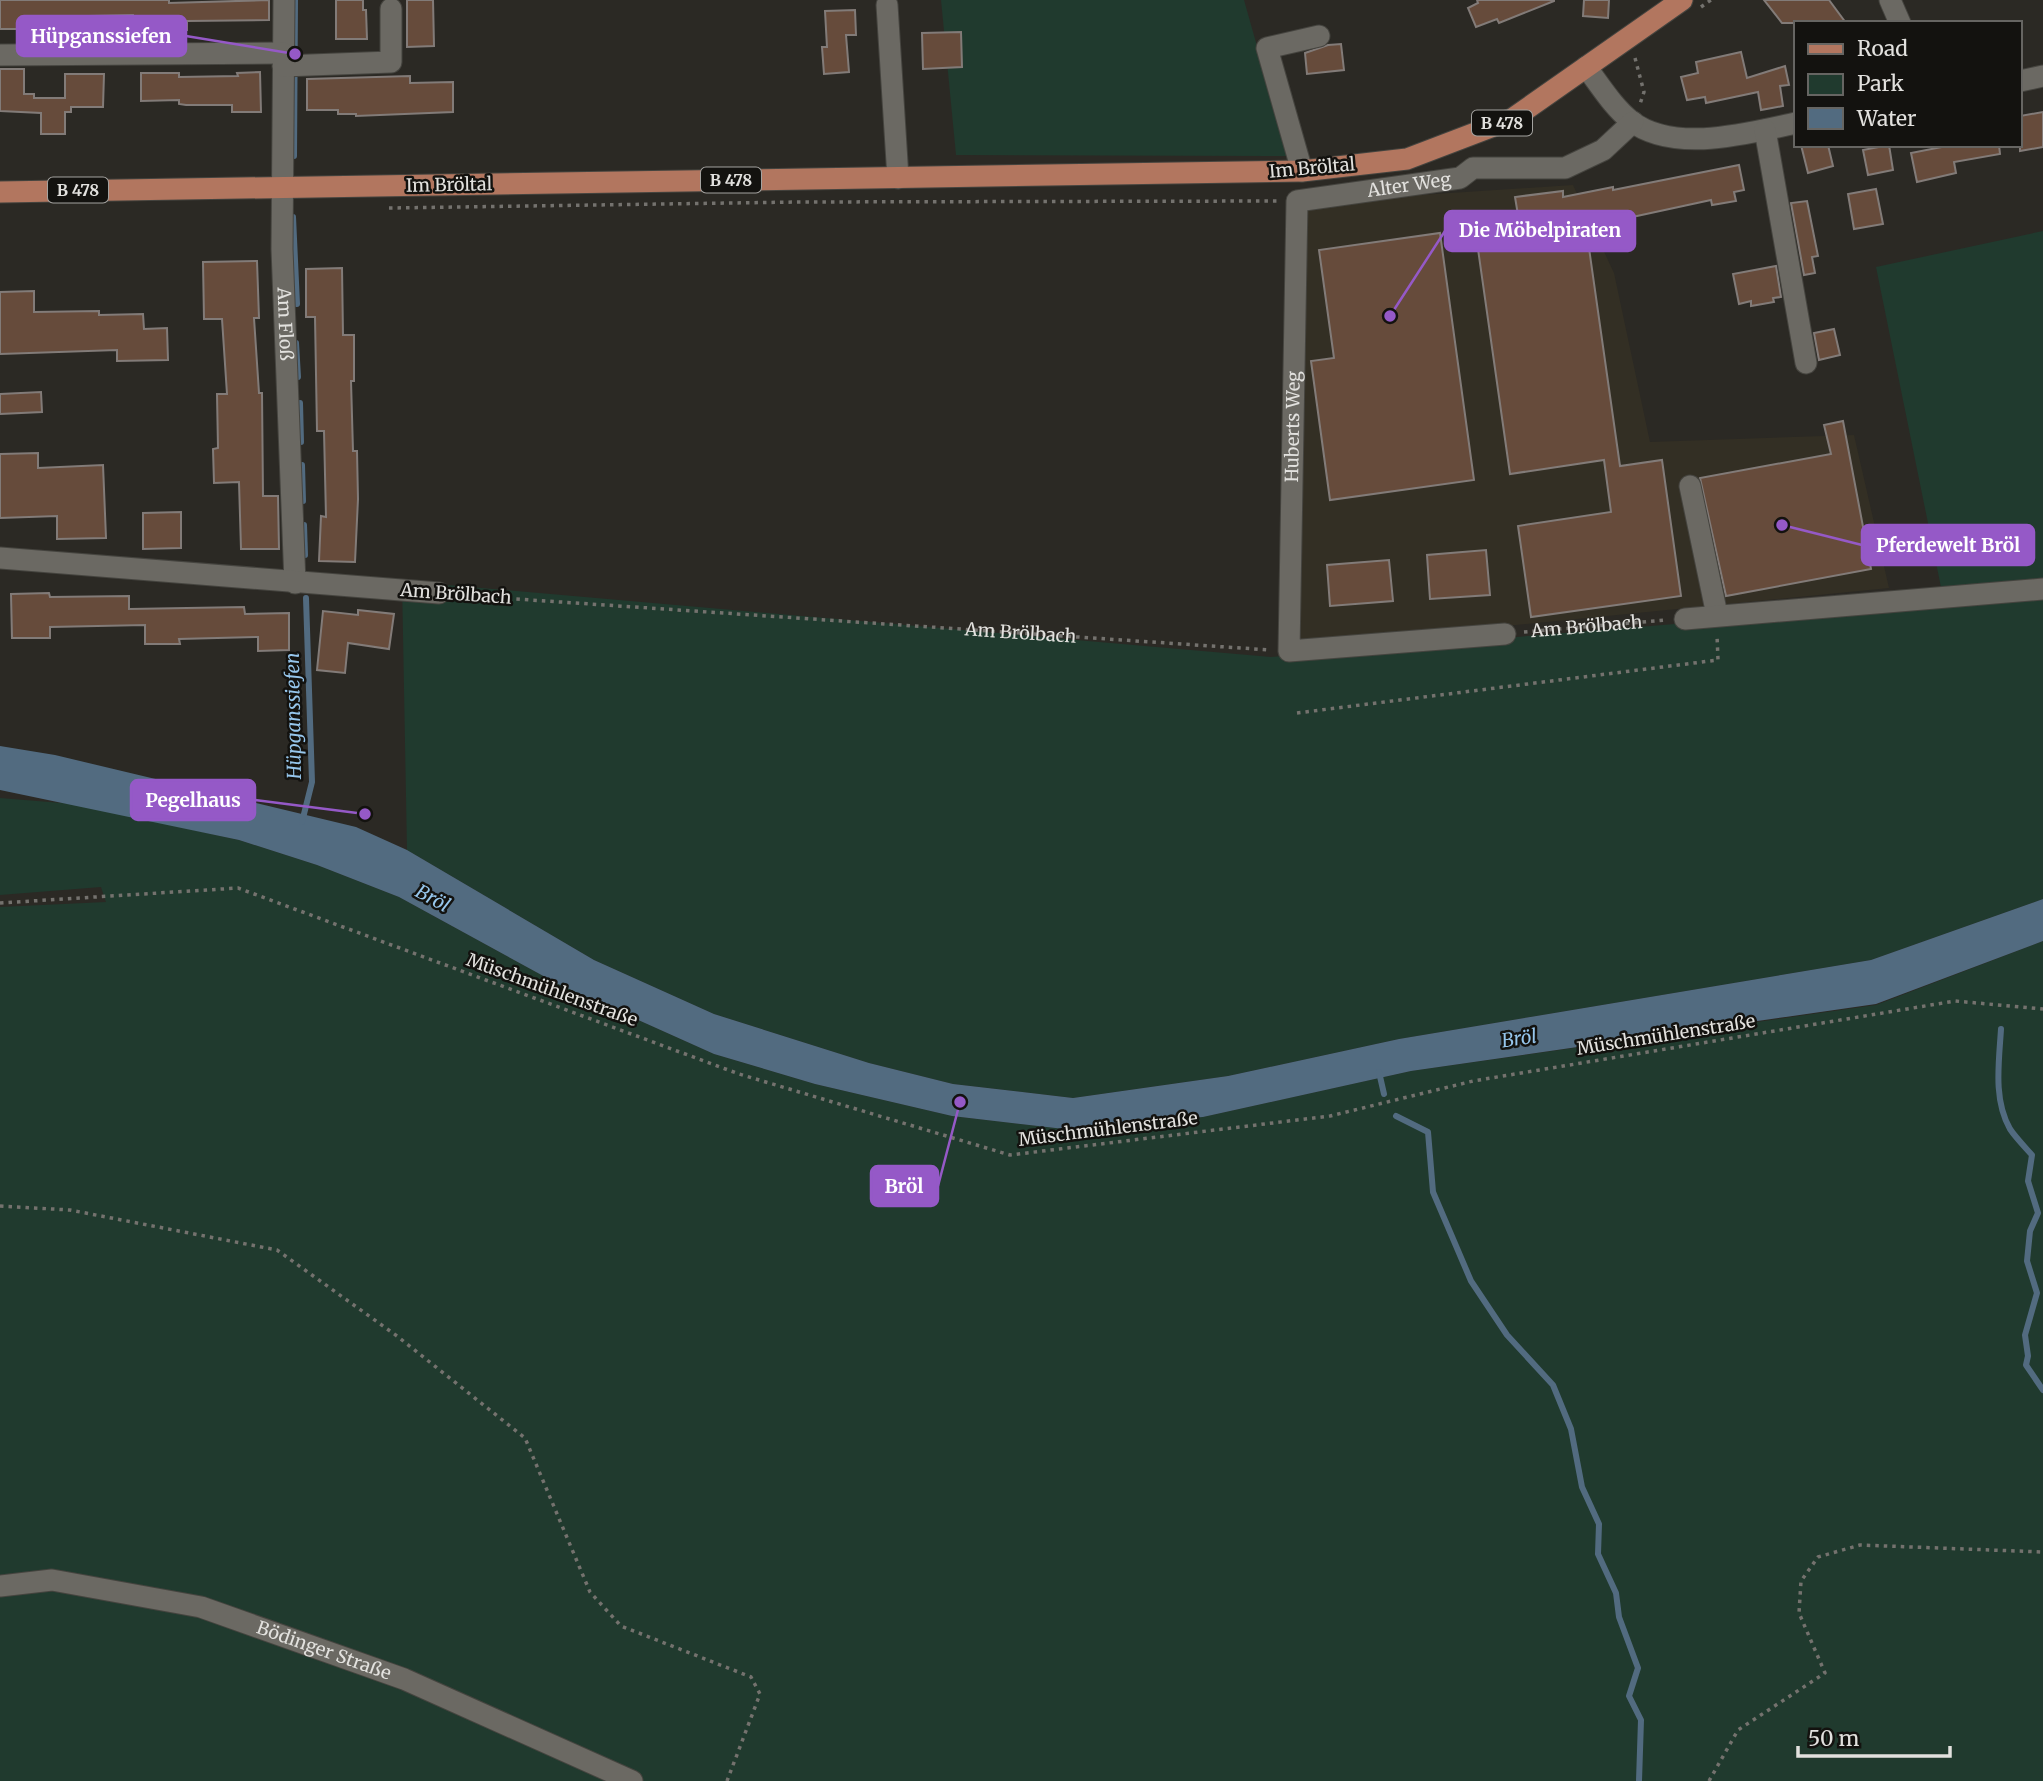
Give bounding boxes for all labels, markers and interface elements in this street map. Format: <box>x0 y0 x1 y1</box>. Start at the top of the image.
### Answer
callout: Hüpganssiefen <box>17 16 186 56</box>
legend <box>1794 21 2022 147</box>
text: Hüpganssiefen <box>31 24 172 48</box>
text: Road <box>1857 35 1908 62</box>
text: Park <box>1857 70 1904 97</box>
text: Water <box>1856 105 1916 132</box>
road number: B 478 <box>1472 111 1532 136</box>
street label: Im Bröltal <box>1268 152 1356 183</box>
street label: Alter Weg <box>1365 167 1452 202</box>
road number: B 478 <box>701 168 761 192</box>
street label: Im Bröltal <box>406 172 493 197</box>
road number: B 478 <box>48 178 108 202</box>
callout: Die Möbelpiraten <box>1445 211 1635 251</box>
text: Die Möbelpiraten <box>1459 218 1621 242</box>
street label: Am Floß <box>272 286 298 361</box>
street label: Huberts Weg <box>1280 371 1305 483</box>
callout: Pferdewelt Bröl <box>1862 525 2034 565</box>
text: Pferdewelt Bröl <box>1876 533 2020 557</box>
street label: Am Brölbach <box>399 578 513 609</box>
street label: Am Brölbach <box>1529 610 1643 642</box>
street label: Am Brölbach <box>963 617 1077 648</box>
water label: Hüpganssiefen <box>280 652 306 781</box>
callout: Pegelhaus <box>131 780 255 820</box>
text: Pegelhaus <box>145 788 241 812</box>
water label: Bröl <box>412 879 454 917</box>
street label: Müschmühlenstraße <box>463 948 641 1031</box>
street label: Müschmühlenstraße <box>1575 1009 1757 1060</box>
water label: Bröl <box>1500 1024 1538 1052</box>
street label: Müschmühlenstraße <box>1017 1106 1199 1151</box>
callout: Bröl <box>871 1166 938 1206</box>
text: Bröl <box>884 1174 924 1198</box>
street label: Bödinger Straße <box>254 1616 394 1684</box>
scale bar <box>1798 1714 1950 1758</box>
text: 50 m <box>1808 1725 1859 1752</box>

